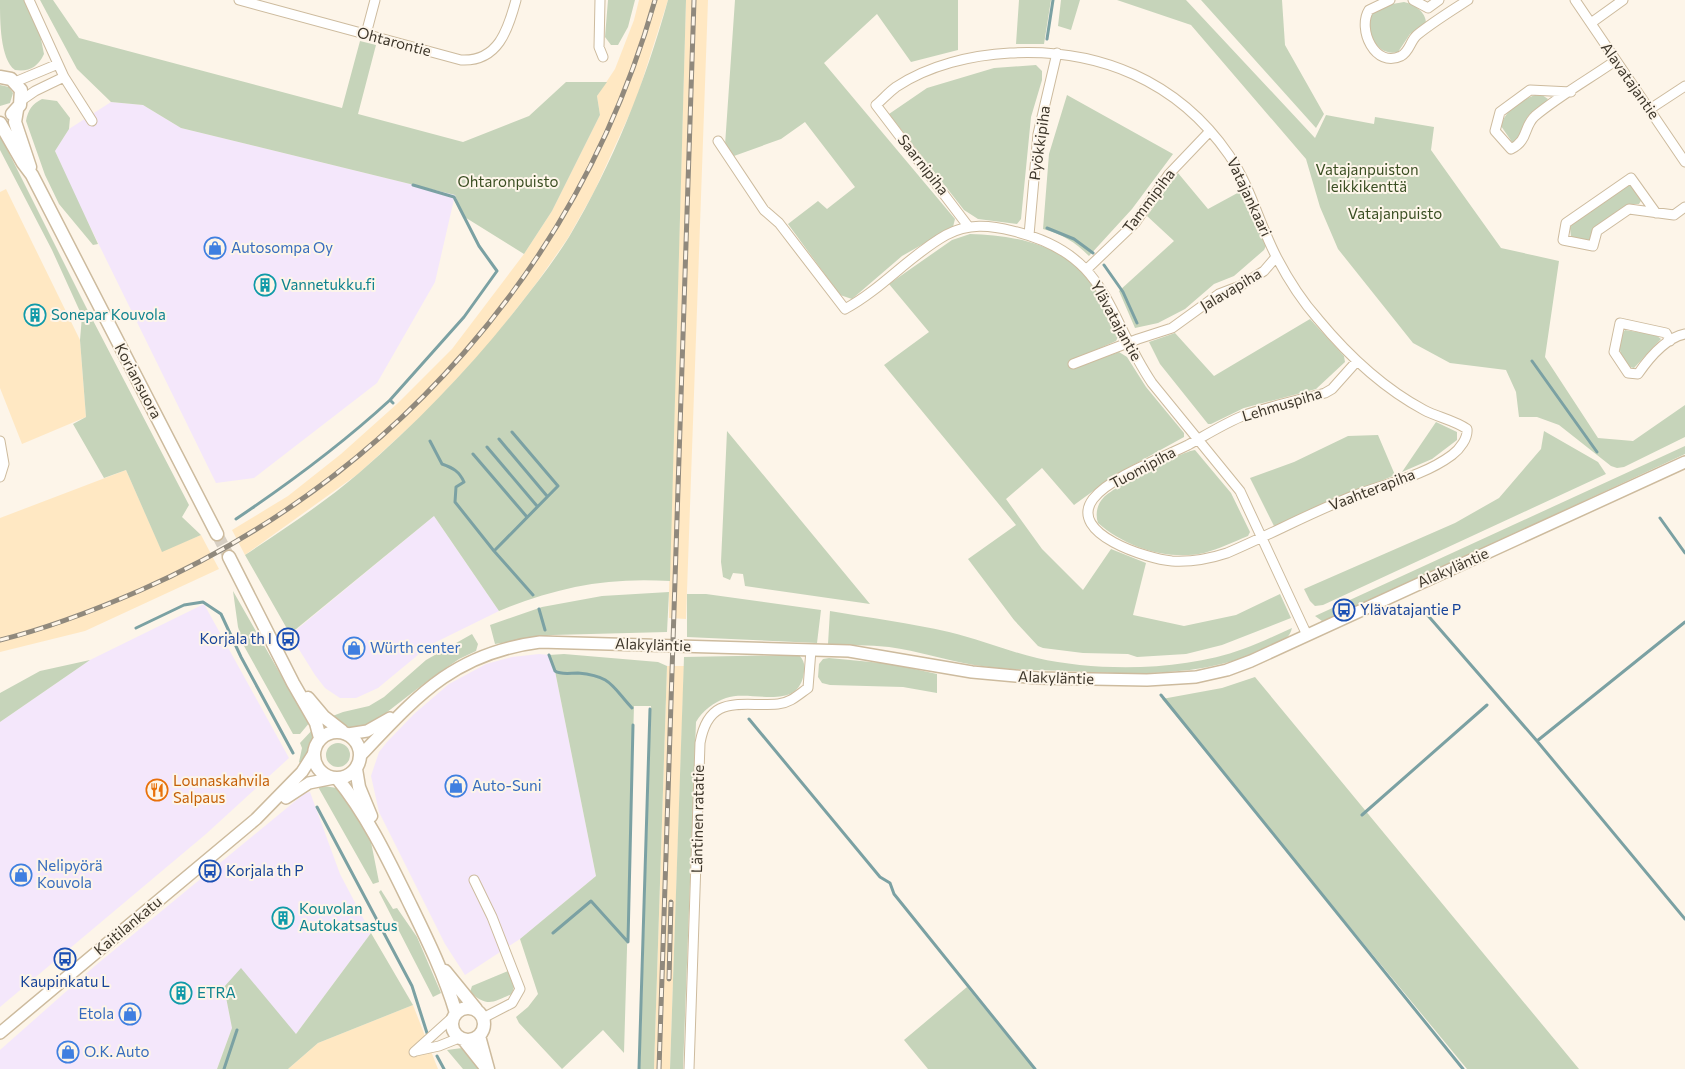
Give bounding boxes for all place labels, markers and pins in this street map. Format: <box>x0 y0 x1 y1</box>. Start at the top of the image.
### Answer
shop icon: Autosompa Oy <box>203 236 227 260</box>
place label: Autosompa Oy <box>231 238 333 256</box>
building icon: Vannetukku.fi <box>253 273 277 297</box>
place label: Vannetukku.fi <box>281 275 375 293</box>
building icon: Sonepar Kouvola <box>23 303 47 327</box>
place label: Sonepar Kouvola <box>51 305 166 323</box>
bus stop icon: Ylävatajantie P <box>1332 598 1356 622</box>
place label: Ylävatajantie P <box>1360 600 1461 618</box>
bus stop icon: Korjala th I <box>276 627 300 651</box>
place label: Korjala th I <box>200 629 272 647</box>
shop icon: Würth center <box>342 636 366 660</box>
place label: Würth center <box>370 638 460 656</box>
place label: Lounaskahvila Salpaus <box>173 771 270 806</box>
shop icon: Auto-Suni <box>444 774 468 798</box>
place label: Auto-Suni <box>472 776 542 794</box>
restaurant icon: Lounaskahvila Salpaus <box>145 778 169 802</box>
place label: Nelipyörä Kouvola <box>37 856 103 891</box>
bus stop icon: Korjala th P <box>198 859 222 883</box>
place label: Korjala th P <box>226 861 304 879</box>
shop icon: Nelipyörä Kouvola <box>9 863 33 887</box>
place label: Kouvolan Autokatsastus <box>299 899 398 934</box>
building icon: Kouvolan Autokatsastus <box>271 906 295 930</box>
bus stop icon: Kaupinkatu L <box>53 947 77 971</box>
place label: Kaupinkatu L <box>20 972 110 990</box>
building icon: ETRA <box>169 981 193 1005</box>
place label: ETRA <box>197 983 236 1001</box>
shop icon: Etola <box>118 1002 142 1026</box>
place label: Etola <box>79 1004 114 1022</box>
shop icon: O.K. Auto <box>56 1040 80 1064</box>
place label: O.K. Auto <box>84 1042 149 1060</box>

